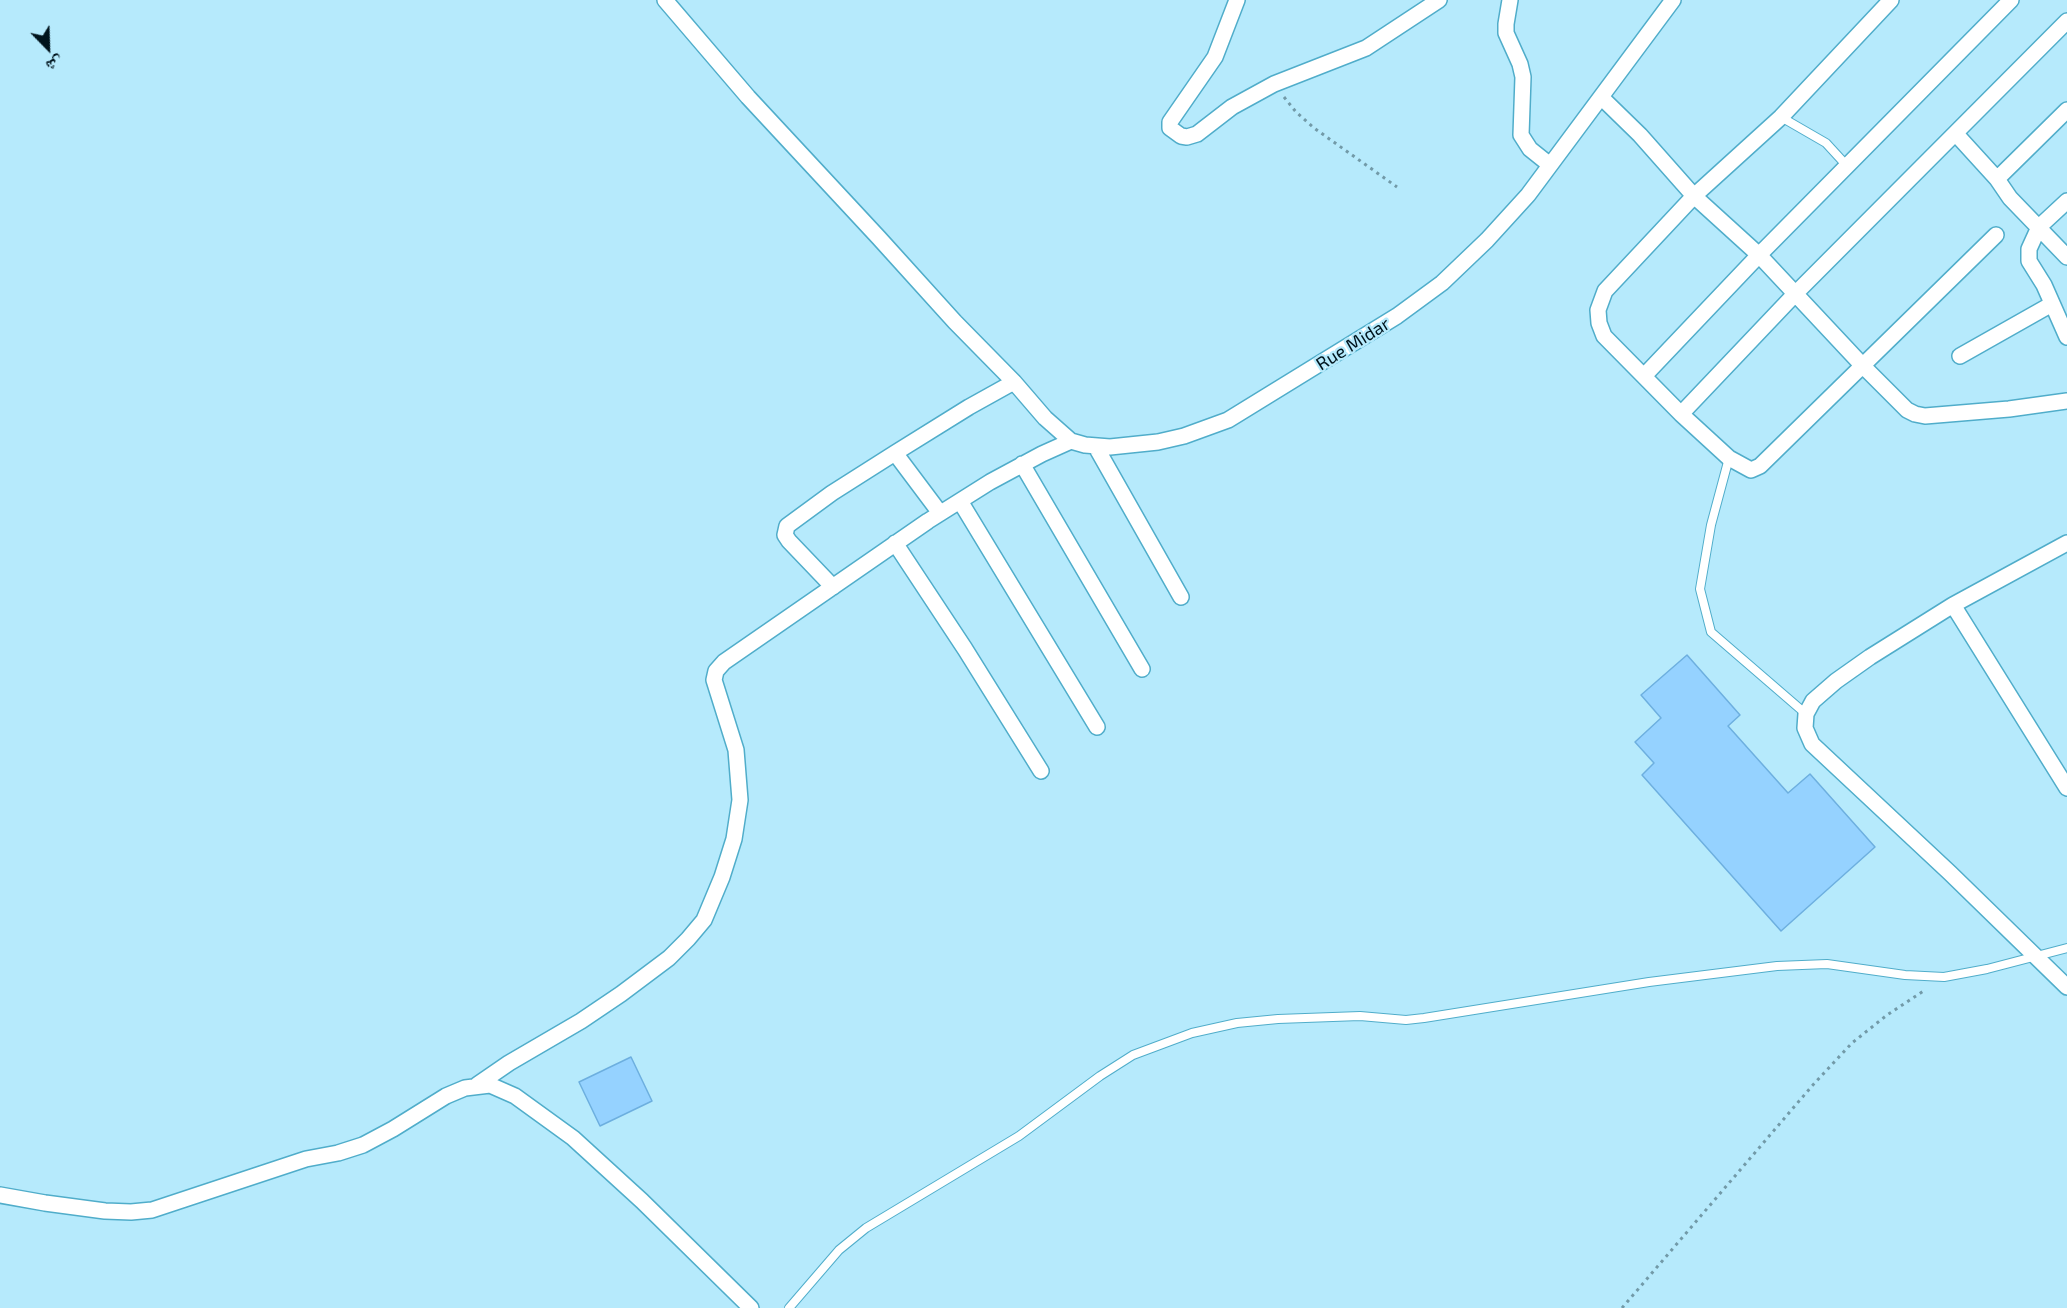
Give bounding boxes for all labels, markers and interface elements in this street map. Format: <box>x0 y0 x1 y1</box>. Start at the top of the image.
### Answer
north arrow <box>18 18 78 78</box>
text: ش <box>44 53 67 77</box>
street label: Rue Midar <box>1312 313 1394 375</box>

